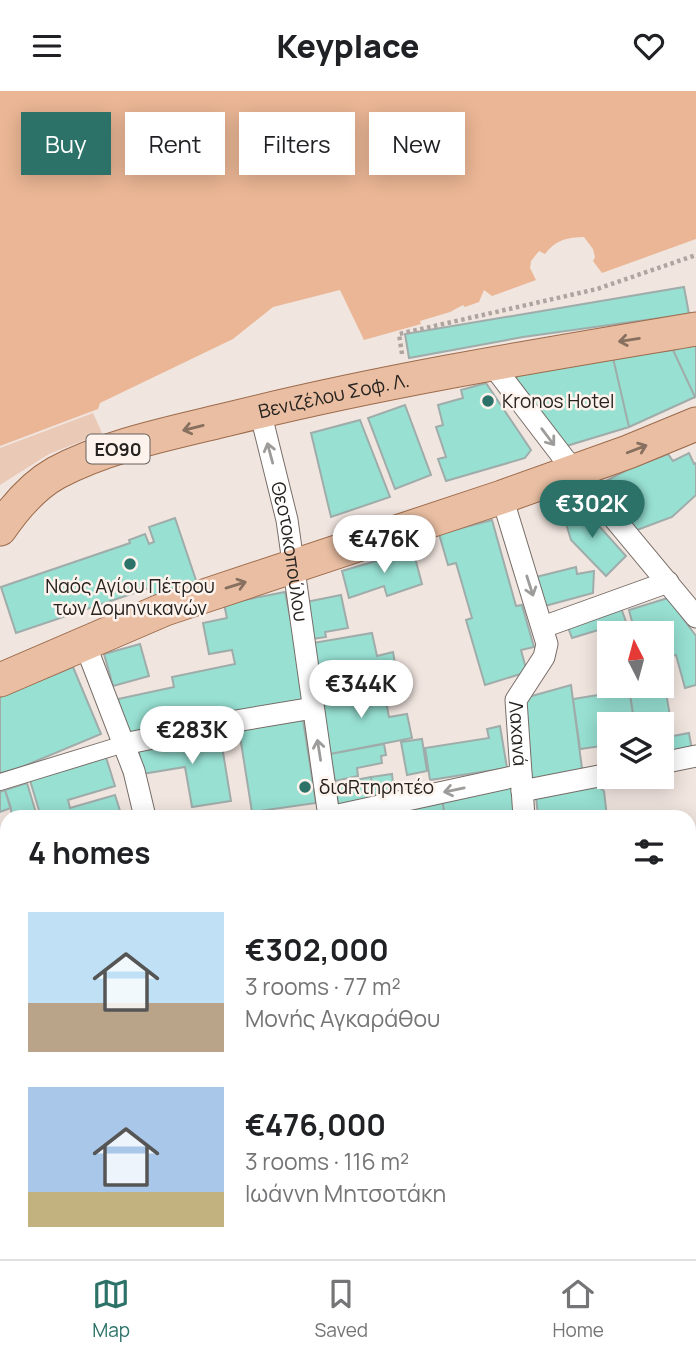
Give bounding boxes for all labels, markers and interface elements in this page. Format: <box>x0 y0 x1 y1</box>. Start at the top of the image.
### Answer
text: Keyplace <box>276 24 420 68</box>
icon: menu <box>28 27 66 65</box>
icon: heart <box>630 27 668 65</box>
chip: Buy <box>21 112 111 175</box>
chip: Rent <box>125 112 225 175</box>
chip: Filters <box>239 112 355 175</box>
chip: New <box>369 112 465 175</box>
one-way arrow <box>618 334 641 347</box>
street label: Βενιζέλου Σοφ. Λ. <box>256 367 411 424</box>
place label: Kronos Hotel <box>502 388 614 414</box>
marker: Kronos Hotel <box>480 393 496 409</box>
one-way arrow <box>183 422 205 435</box>
one-way arrow <box>540 427 555 445</box>
road number: ΕΟ90 <box>86 435 150 463</box>
one-way arrow <box>626 441 647 454</box>
one-way arrow <box>263 442 276 464</box>
street label: Θεοτοκοπούλου <box>265 479 314 623</box>
pin: €302K <box>543 481 641 540</box>
text: €302K <box>556 487 628 519</box>
pin: €476K <box>335 515 433 575</box>
text: €476K <box>349 522 419 554</box>
marker: Ναός Αγίου Πέτρου των Δομηνικανών <box>122 556 138 572</box>
place label: Ναός Αγίου Πέτρου των Δομηνικανών <box>45 573 215 621</box>
one-way arrow <box>525 574 537 596</box>
one-way arrow <box>225 578 247 591</box>
north arrow <box>597 621 674 698</box>
map controls <box>597 621 674 789</box>
pin: €344K <box>312 661 410 720</box>
text: €344K <box>325 667 397 699</box>
street label: Λαχανά <box>503 700 533 767</box>
pin: €283K <box>143 707 241 766</box>
button: layers <box>597 712 674 789</box>
text: €283K <box>156 713 228 745</box>
one-way arrow <box>312 739 325 762</box>
place label: διαRτηρητέο <box>319 774 434 800</box>
marker: διαRτηρητέο <box>297 779 313 795</box>
one-way arrow <box>443 783 466 797</box>
text: 4 homes <box>28 832 151 873</box>
icon: filters <box>630 833 668 871</box>
text: €302,000 <box>245 929 389 970</box>
icon: home <box>84 940 168 1024</box>
text: 3 rooms · 77 m² <box>245 970 401 1002</box>
text: Μονής Αγκαράθου <box>245 1002 440 1034</box>
text: €476,000 <box>245 1104 386 1145</box>
icon: home <box>84 1115 168 1199</box>
text: 3 rooms · 116 m² <box>245 1145 409 1177</box>
text: Ιωάννη Μητσοτάκη <box>245 1177 446 1209</box>
tab: Map <box>92 1275 130 1343</box>
tab: Saved <box>315 1275 368 1343</box>
tab: Home <box>552 1275 604 1343</box>

